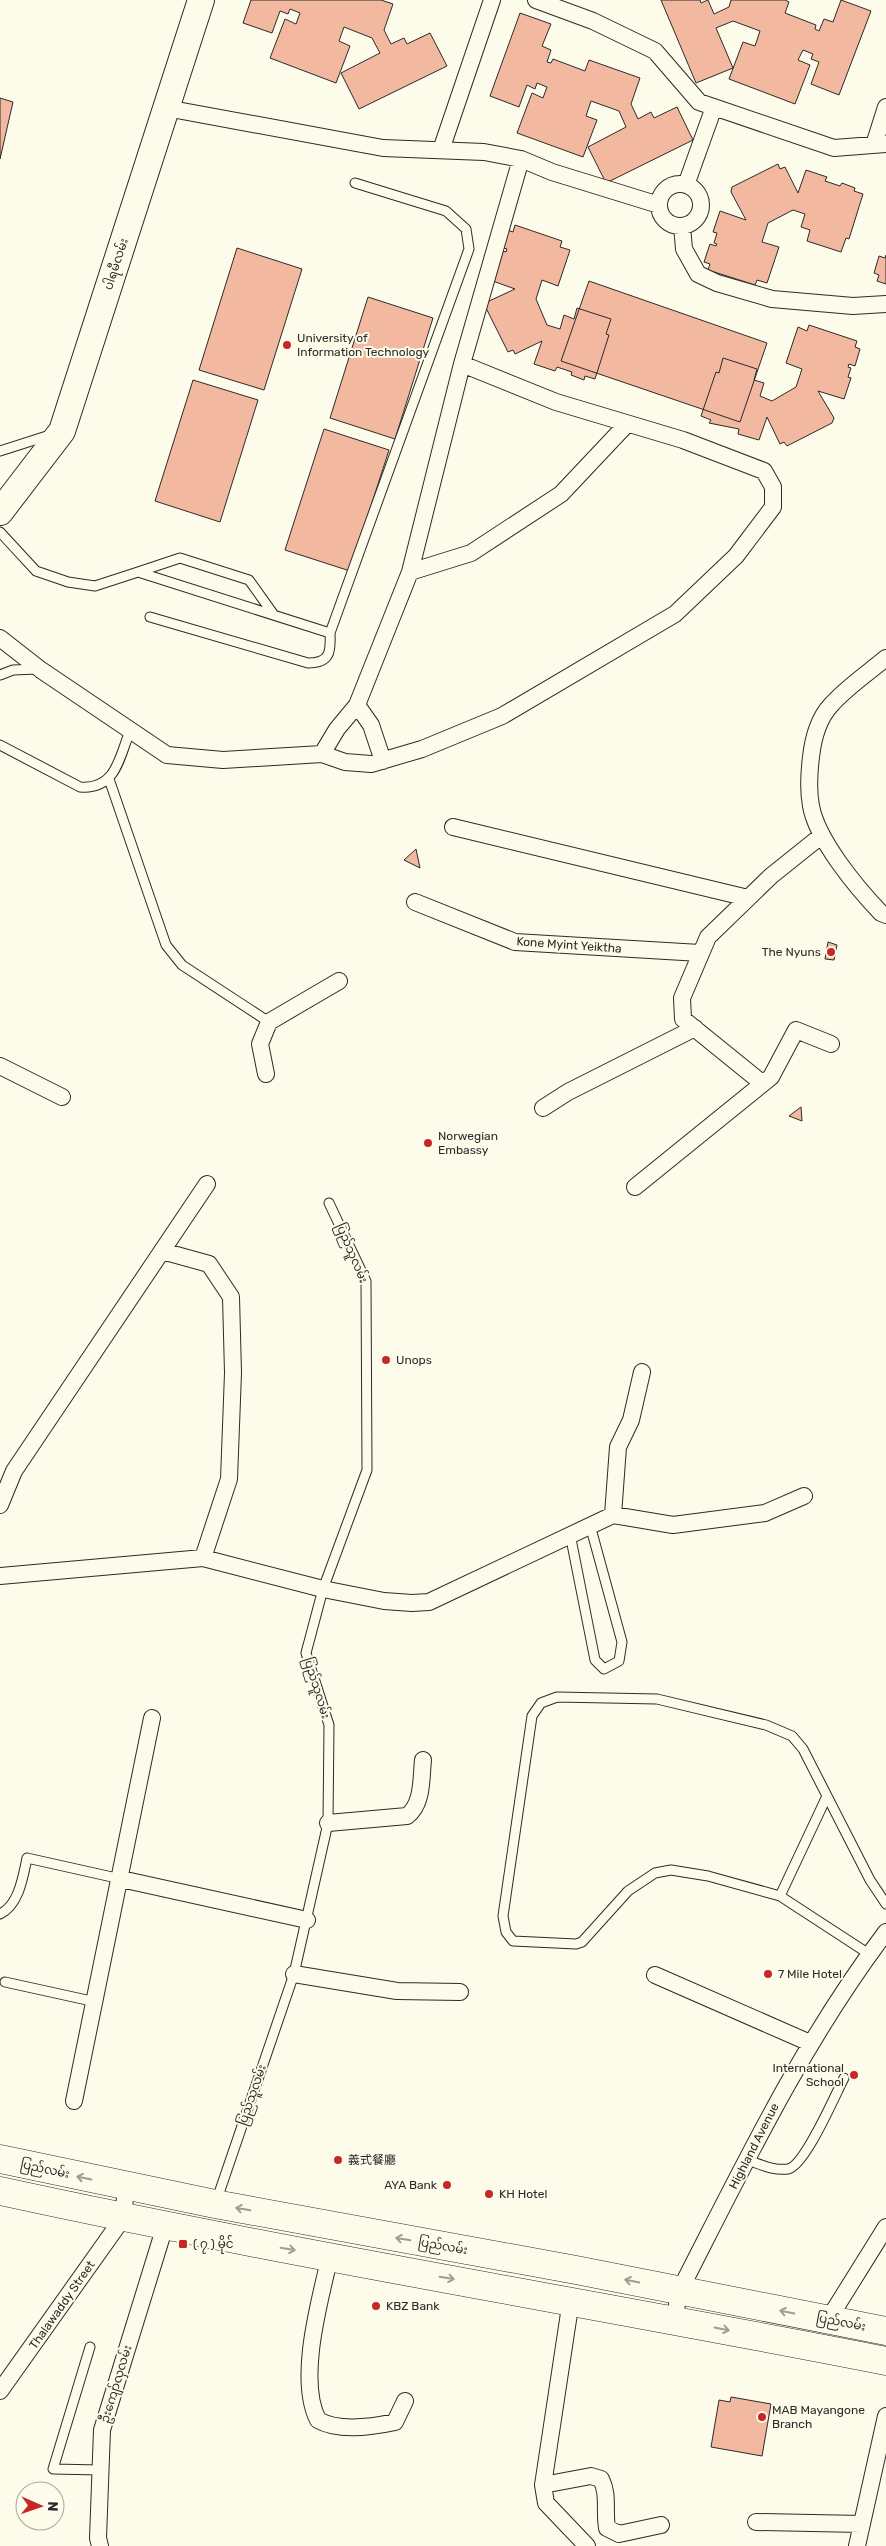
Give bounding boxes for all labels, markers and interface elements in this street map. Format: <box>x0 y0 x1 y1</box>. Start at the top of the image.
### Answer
street label: ပါရမီလမ်း <box>99 236 134 293</box>
place label: University of Information Technology <box>297 331 430 359</box>
marker: University of Information Technology <box>281 339 293 351</box>
street label: Kone Myint Yeiktha <box>516 934 622 956</box>
place label: The Nyuns <box>762 945 821 959</box>
marker: The Nyuns <box>825 946 837 958</box>
place label: Norwegian Embassy <box>438 1129 498 1157</box>
marker: Norwegian Embassy <box>422 1137 434 1149</box>
street label: ပြည်သူလမ်း <box>330 1220 373 1286</box>
place label: Unops <box>396 1353 432 1367</box>
marker: Unops <box>380 1354 392 1366</box>
street label: ပြည်သူလမ်း <box>298 1655 335 1721</box>
place label: 7 Mile Hotel <box>778 1967 842 1981</box>
marker: 7 Mile Hotel <box>762 1968 774 1980</box>
place label: International School <box>772 2061 844 2089</box>
street label: ပြည်သူလမ်း <box>233 2062 272 2128</box>
marker: International School <box>848 2069 860 2081</box>
street label: Highland Avenue <box>726 2100 782 2191</box>
place label: 義式餐廳 <box>348 2153 396 2167</box>
marker: 義式餐廳 <box>332 2154 344 2166</box>
street label: ပြည်လမ်း <box>18 2155 71 2184</box>
one-way arrow <box>77 2172 93 2182</box>
place label: AYA Bank <box>384 2178 438 2192</box>
marker: AYA Bank <box>441 2179 453 2191</box>
place label: KH Hotel <box>499 2187 548 2201</box>
marker: KH Hotel <box>483 2188 495 2200</box>
one-way arrow <box>236 2204 252 2214</box>
one-way arrow <box>396 2233 412 2243</box>
street label: ပြည်လမ်း <box>417 2233 469 2260</box>
place label: ( ၇ ) မိုင် <box>193 2235 234 2254</box>
marker: ( ၇ ) မိုင် <box>177 2238 189 2250</box>
one-way arrow <box>280 2244 296 2254</box>
street label: Thalawaddy Street <box>26 2258 98 2352</box>
one-way arrow <box>439 2273 455 2283</box>
one-way arrow <box>624 2276 640 2285</box>
place label: KBZ Bank <box>386 2299 440 2313</box>
marker: KBZ Bank <box>370 2300 382 2312</box>
one-way arrow <box>779 2306 795 2316</box>
street label: ပြည်လမ်း <box>815 2308 867 2337</box>
one-way arrow <box>714 2325 730 2334</box>
street label: ဦးကျော်လှလမ်း <box>96 2343 137 2426</box>
place label: MAB Mayangone Branch <box>772 2403 865 2431</box>
marker: MAB Mayangone Branch <box>756 2411 768 2423</box>
north arrow <box>15 2481 65 2531</box>
text: N <box>44 2501 61 2512</box>

